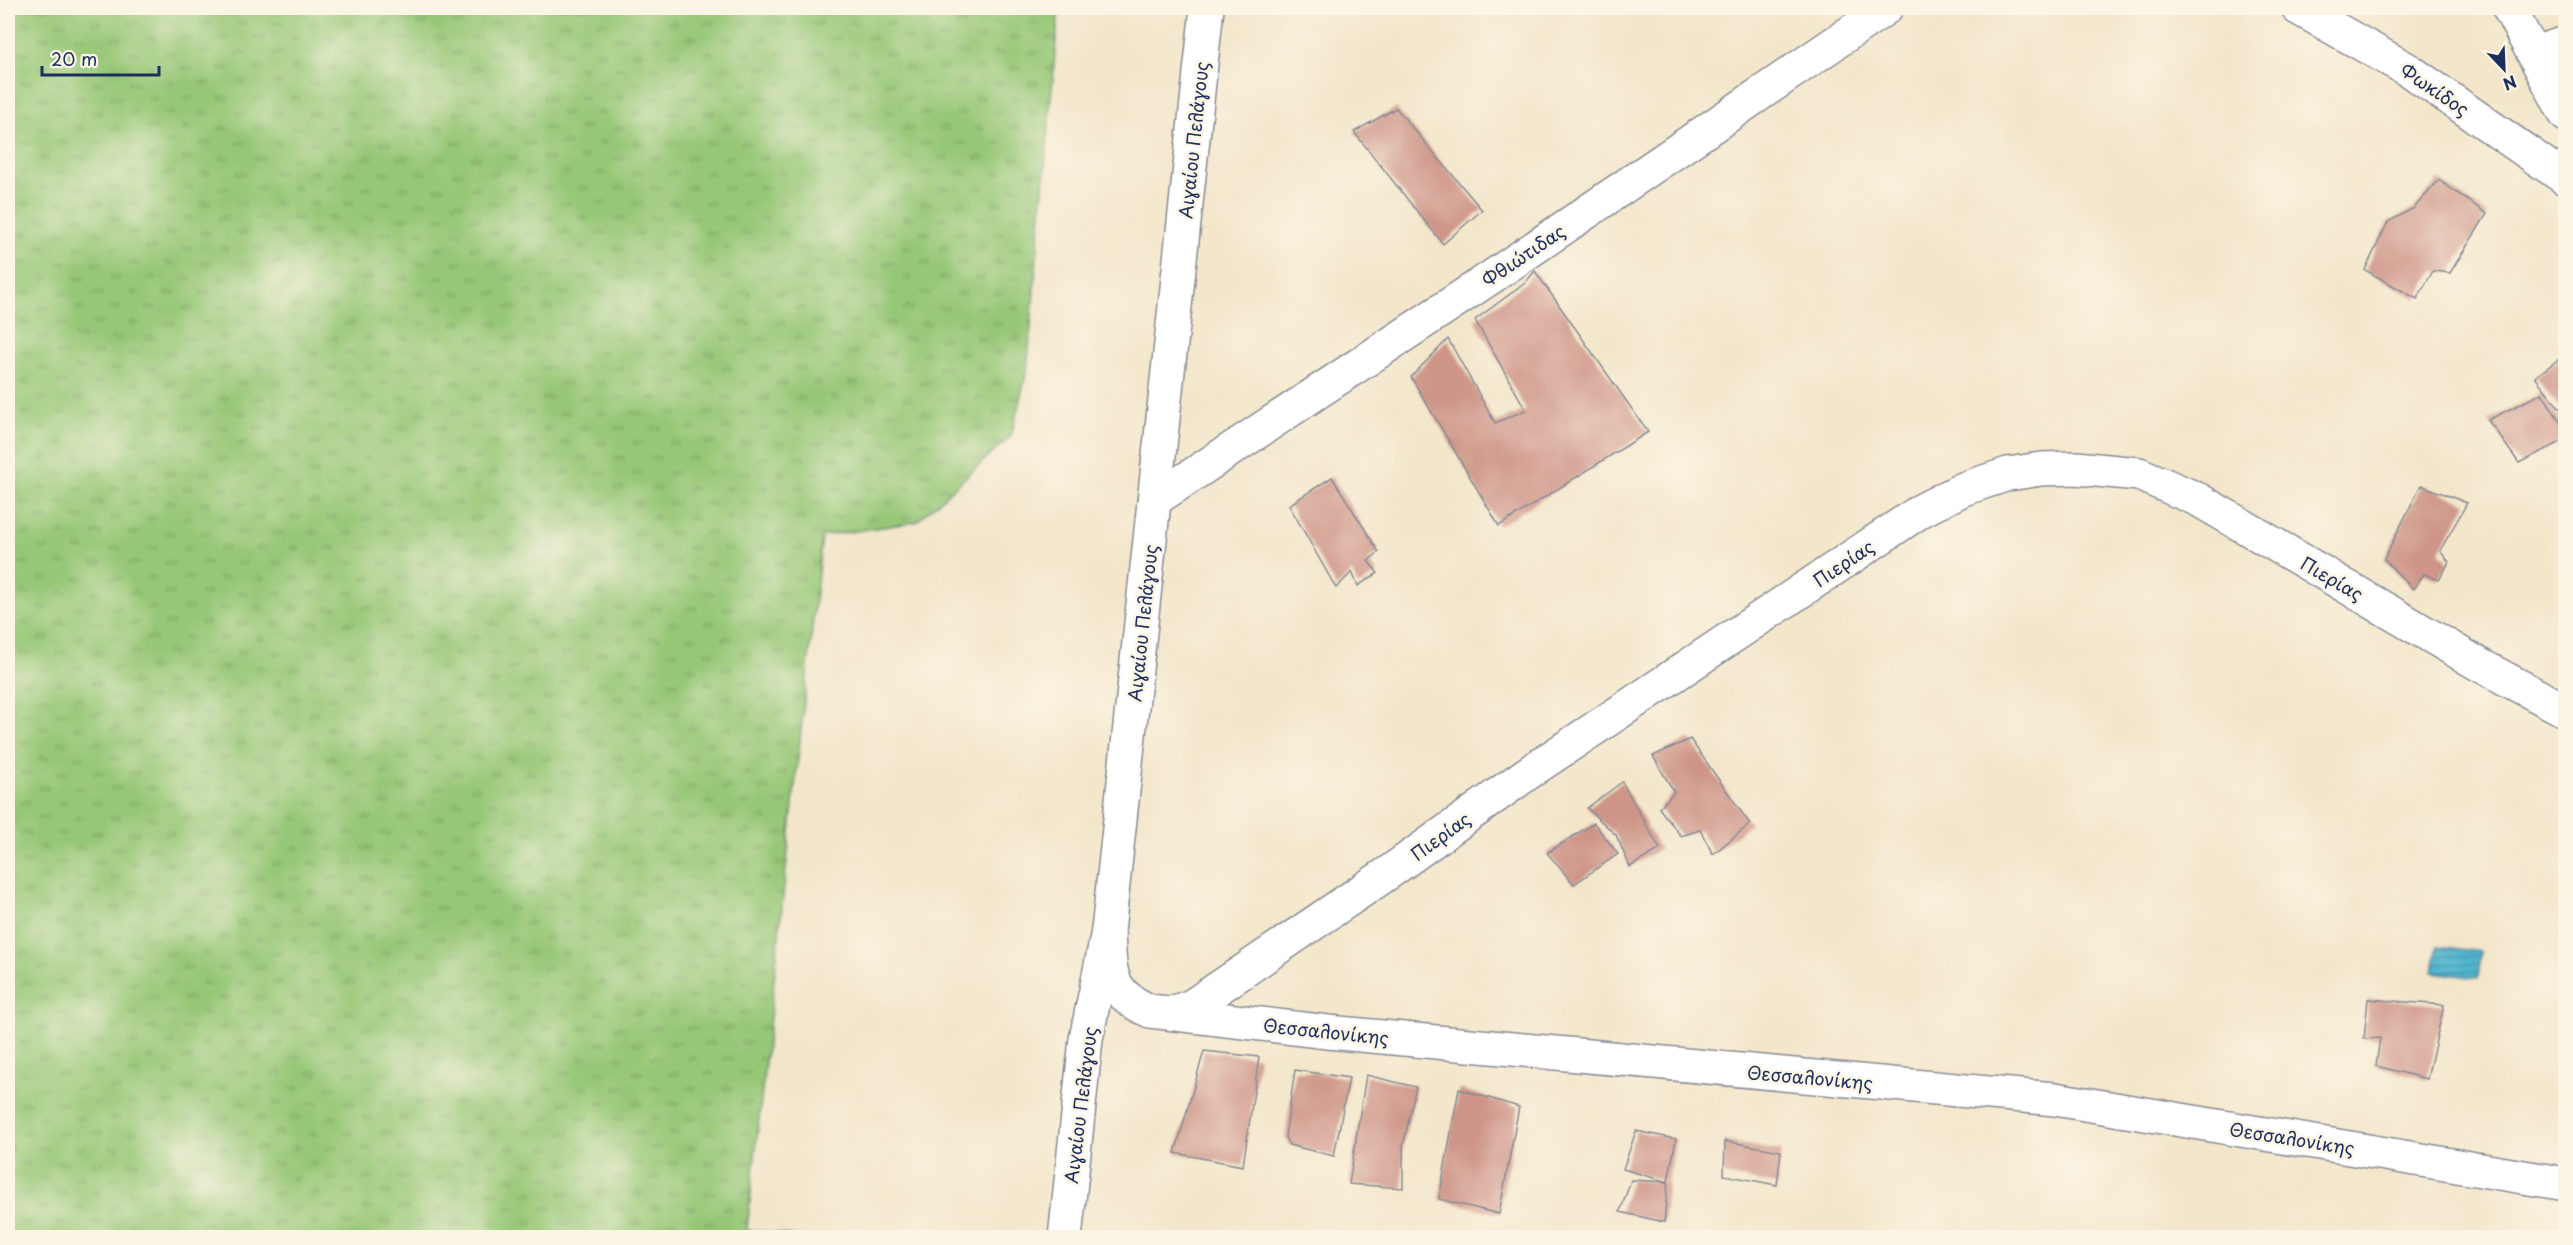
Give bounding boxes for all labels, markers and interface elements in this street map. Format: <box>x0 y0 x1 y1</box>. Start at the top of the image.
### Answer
scale bar <box>42 39 159 77</box>
north arrow <box>2474 39 2534 99</box>
text: 20 m <box>51 45 97 72</box>
street label: Φωκίδος <box>2395 56 2475 122</box>
street label: Αιγαίου Πελάγους <box>1171 60 1215 220</box>
text: N <box>2500 70 2521 97</box>
street label: Φθιώτιδας <box>1476 217 1570 293</box>
street label: Πιερίας <box>1807 533 1879 593</box>
street label: Αιγαίου Πελάγους <box>1120 543 1164 703</box>
street label: Πιερίας <box>2296 549 2368 607</box>
street label: Πιερίας <box>1404 805 1476 867</box>
street label: Θεσσαλονίκης <box>1262 1011 1390 1051</box>
street label: Αιγαίου Πελάγους <box>1057 1025 1103 1185</box>
street label: Θεσσαλονίκης <box>1746 1058 1874 1096</box>
street label: Θεσσαλονίκης <box>2228 1115 2356 1161</box>

